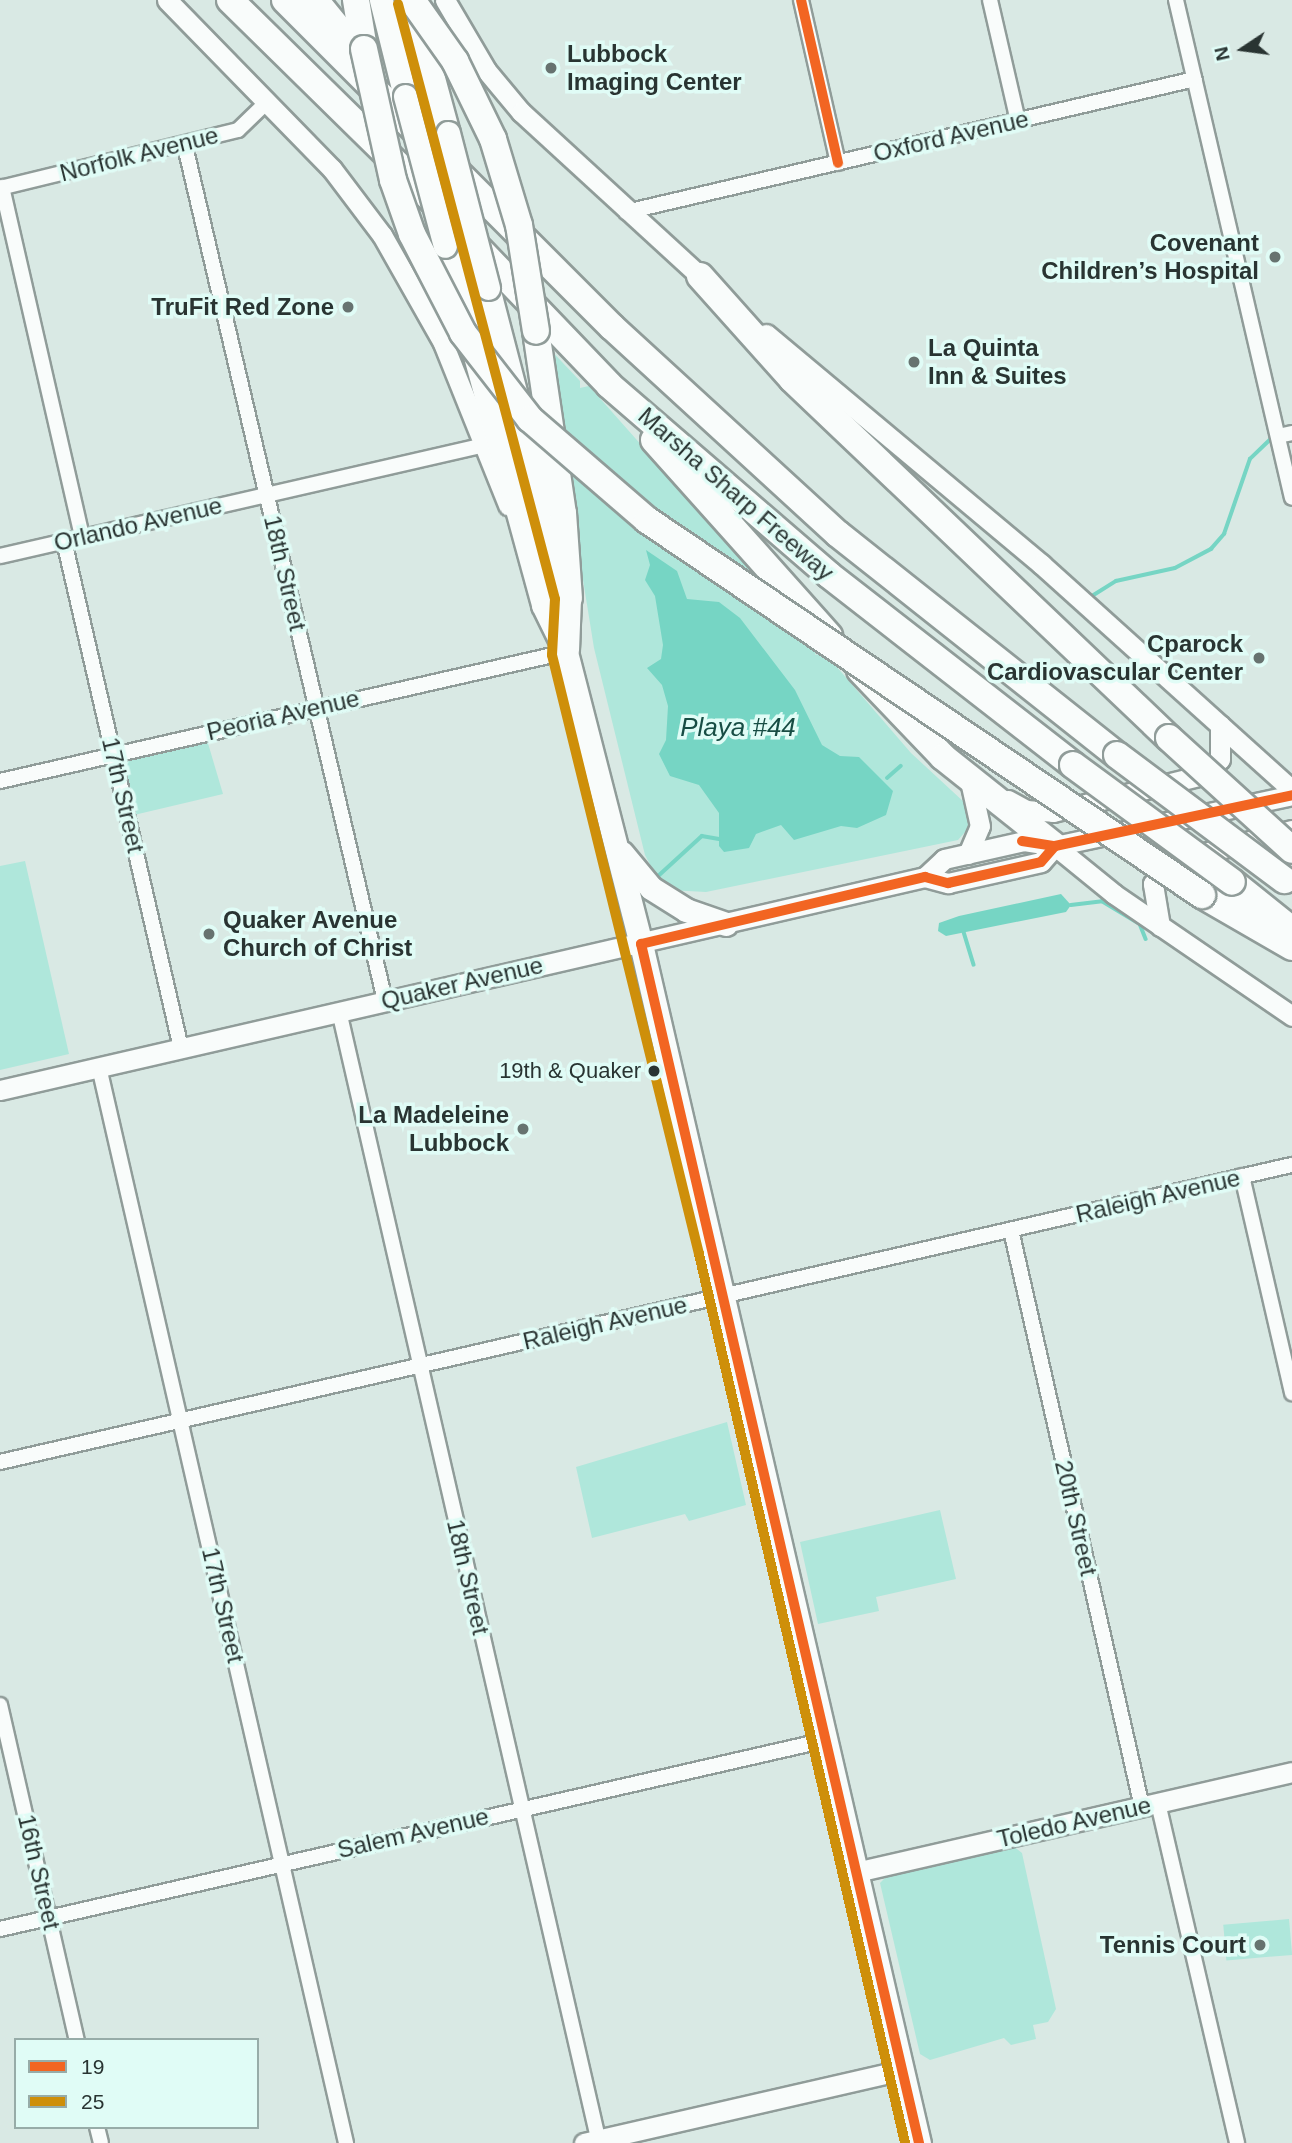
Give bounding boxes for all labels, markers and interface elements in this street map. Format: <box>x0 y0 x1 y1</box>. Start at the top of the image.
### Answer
north arrow <box>1208 14 1278 84</box>
place label: Lubbock Imaging Center <box>567 40 742 96</box>
text: N <box>1210 45 1234 63</box>
marker: Lubbock Imaging Center <box>541 58 561 78</box>
street label: Oxford Avenue <box>870 104 1032 168</box>
street label: Norfolk Avenue <box>56 120 222 188</box>
place label: Covenant Children’s Hospital <box>1041 229 1259 285</box>
marker: Covenant Children’s Hospital <box>1265 247 1285 267</box>
place label: TruFit Red Zone <box>151 293 334 321</box>
marker: TruFit Red Zone <box>340 299 356 315</box>
place label: La Quinta Inn & Suites <box>928 334 1067 390</box>
marker: La Quinta Inn & Suites <box>906 354 922 370</box>
street label: Marsha Sharp Freeway <box>632 401 840 587</box>
street label: Orlando Avenue <box>50 491 226 557</box>
street label: 18th Street <box>258 513 312 633</box>
place label: Cparock Cardiovascular Center <box>987 630 1243 686</box>
marker: Cparock Cardiovascular Center <box>1249 648 1269 668</box>
street label: Peoria Avenue <box>203 683 363 747</box>
water label: Playa #44 <box>680 712 796 744</box>
street label: 17th Street <box>96 735 150 855</box>
place label: Quaker Avenue Church of Christ <box>223 906 412 962</box>
marker: Quaker Avenue Church of Christ <box>201 926 217 942</box>
street label: Quaker Avenue <box>378 950 546 1016</box>
place label: 19th & Quaker <box>499 1058 641 1084</box>
marker: 19th & Quaker <box>647 1064 661 1078</box>
place label: La Madeleine Lubbock <box>358 1101 509 1157</box>
marker: La Madeleine Lubbock <box>515 1121 531 1137</box>
street label: Raleigh Avenue <box>1072 1163 1244 1229</box>
street label: Raleigh Avenue <box>519 1290 691 1356</box>
street label: 20th Street <box>1049 1458 1103 1578</box>
street label: 18th Street <box>441 1517 495 1637</box>
street label: 17th Street <box>196 1545 250 1665</box>
street label: Toledo Avenue <box>994 1790 1154 1854</box>
street label: Salem Avenue <box>334 1801 492 1865</box>
street label: 16th Street <box>12 1812 66 1932</box>
place label: Tennis Court <box>1100 1931 1246 1959</box>
marker: Tennis Court <box>1252 1937 1268 1953</box>
legend <box>14 2038 259 2129</box>
text: 19 <box>81 2055 104 2078</box>
text: 25 <box>81 2090 104 2113</box>

